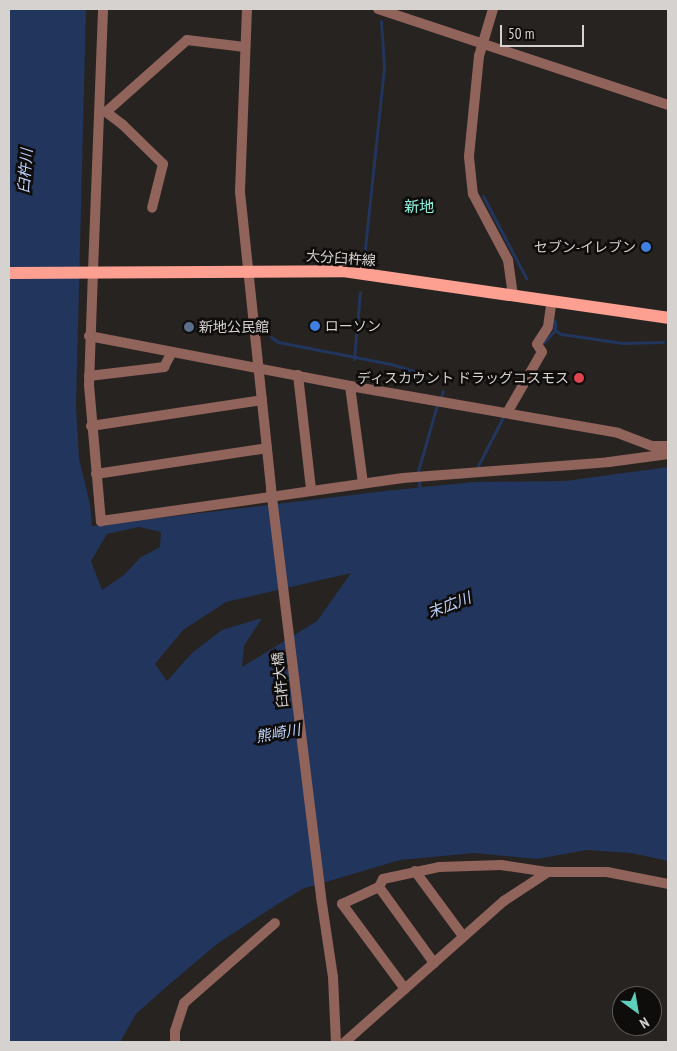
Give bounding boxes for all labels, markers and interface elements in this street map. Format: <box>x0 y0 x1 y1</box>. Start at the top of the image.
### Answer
scale bar <box>502 15 586 47</box>
text: 50 m <box>508 24 534 43</box>
water label: 臼杵川 <box>14 148 36 194</box>
district label: 新地 <box>404 198 434 216</box>
place label: セブン-イレブン <box>534 239 636 255</box>
marker: セブン-イレブン <box>640 241 652 253</box>
street label: 大分臼杵線 <box>305 247 377 269</box>
place label: ローソン <box>325 318 381 334</box>
place label: 新地公民館 <box>199 319 269 335</box>
marker: ローソン <box>309 320 321 332</box>
marker: 新地公民館 <box>183 321 195 333</box>
place label: ディスカウント ドラッグコスモス <box>356 370 569 386</box>
marker: ディスカウント ドラッグコスモス <box>573 372 585 384</box>
water label: 末広川 <box>425 589 473 621</box>
street label: 臼杵大橋 <box>269 651 291 709</box>
water label: 熊崎川 <box>254 720 302 746</box>
north arrow <box>612 986 662 1036</box>
text: N <box>636 1013 652 1033</box>

